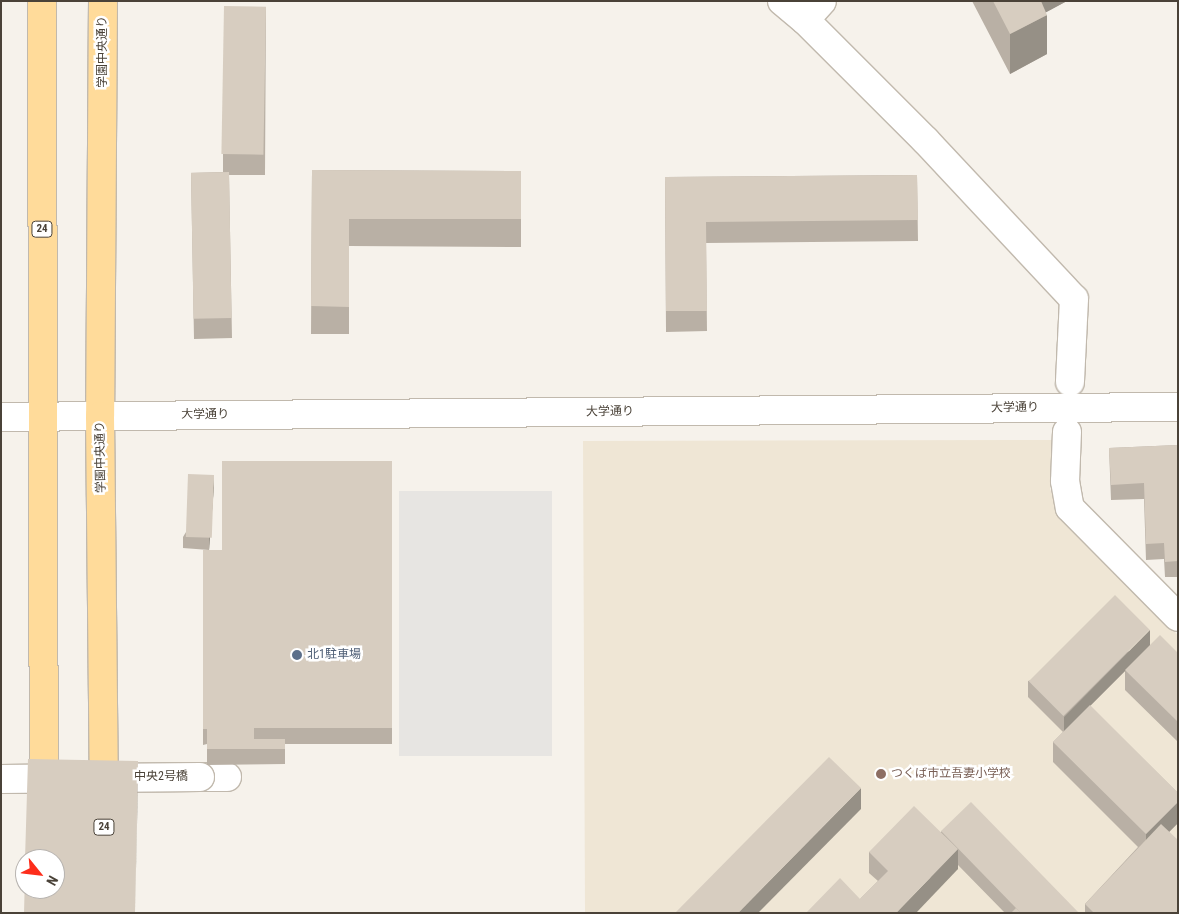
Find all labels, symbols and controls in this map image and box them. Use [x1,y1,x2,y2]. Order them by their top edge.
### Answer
street label: 学園中央通り [96,16,110,88]
road number: 24 [31,220,53,238]
street label: 大学通り [991,400,1039,416]
street label: 大学通り [586,404,634,420]
street label: 大学通り [181,408,229,422]
street label: 学園中央通り [93,421,109,493]
place label: 北1駐車場 [307,648,361,662]
marker: 北1駐車場 [291,649,303,661]
place label: つくば市立吾妻小学校 [891,767,1011,781]
marker: つくば市立吾妻小学校 [875,768,887,780]
street label: 中央2号橋 [134,770,188,784]
road number: 24 [93,819,115,836]
north arrow [15,849,65,899]
text: N [43,873,61,888]

